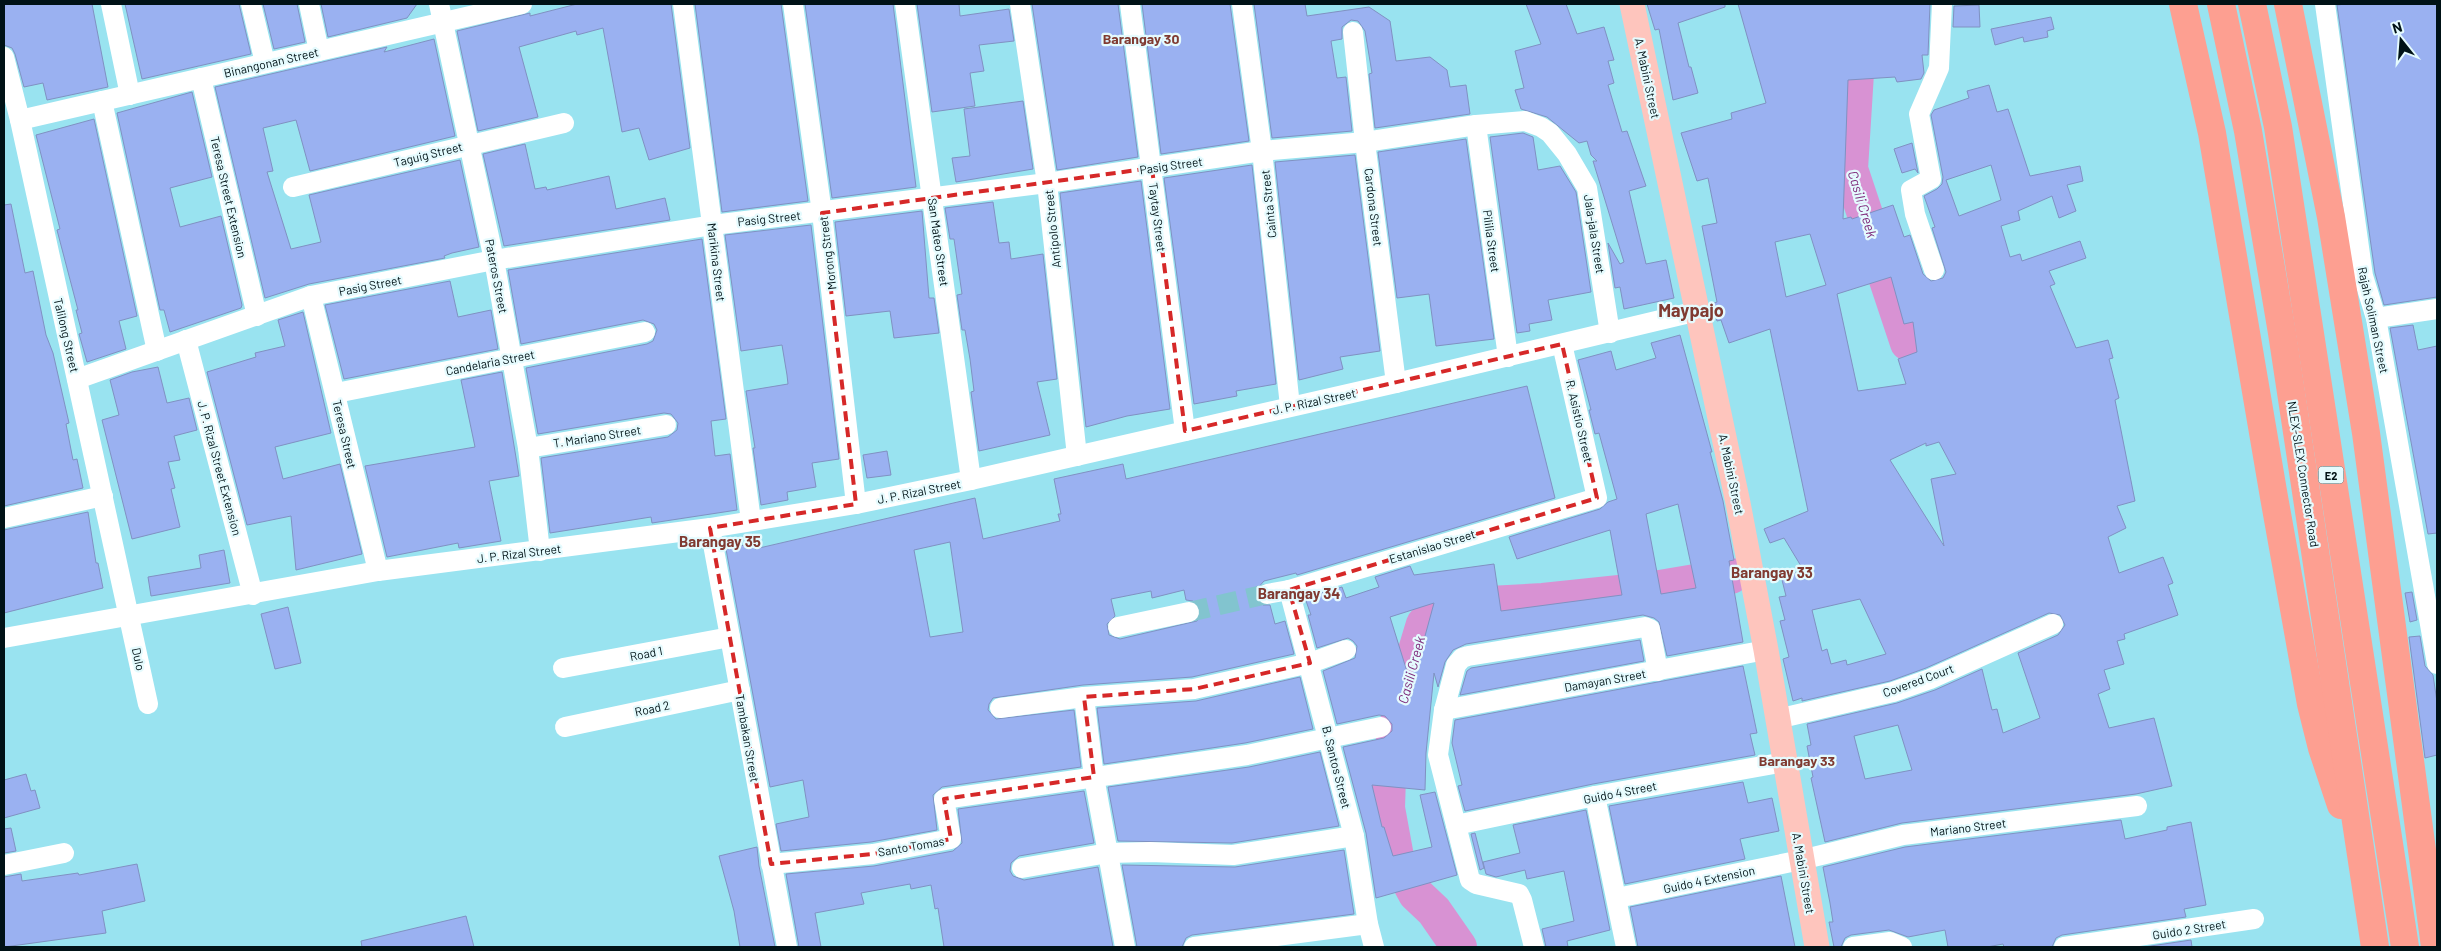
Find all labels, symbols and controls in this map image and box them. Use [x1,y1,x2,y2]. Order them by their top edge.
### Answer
north arrow [2376,15,2426,65]
text: N [2390,18,2404,37]
district label: Barangay 30 [1103,30,1179,47]
street label: A. Mabini Street [1633,36,1663,120]
street label: Binangonan Street [222,44,320,80]
street label: Teresa Street Extension [208,135,250,259]
street label: Taguig Street [392,139,464,169]
street label: Pasig Street [1139,154,1203,176]
street label: Cardona Street [1362,167,1386,247]
water label: Casili Creek [1845,168,1881,240]
street label: Cainta Street [1257,169,1279,239]
street label: Taytay Street [1147,182,1169,252]
street label: Antipolo Street [1041,189,1063,269]
street label: Jala-jala Street [1582,193,1608,275]
street label: San Mateo Street [926,197,952,287]
street label: Pasig Street [737,208,801,228]
street label: Pililia Street [1481,209,1503,273]
street label: Morong Street [816,215,838,291]
street label: Marikina Street [705,222,729,302]
street label: Pateros Street [483,238,511,314]
street label: Rajah Soliman Street [2356,265,2392,375]
street label: Pasig Street [337,272,403,298]
street label: Talilong Street [52,296,82,374]
district label: Maypajo [1658,299,1724,321]
street label: Candelaria Street [444,347,536,377]
street label: R. Asistio Street [1564,378,1596,464]
street label: J. P. Rizal Street [1271,385,1357,417]
street label: Teresa Street [330,398,360,470]
street label: J. P. Rizal Street Extension [195,399,245,537]
street label: NLEX-SLEX Connector Road [2286,400,2322,548]
street label: T. Mariano Street [552,422,642,450]
street label: A. Mabini Street [1717,432,1747,516]
road number: E2 [2318,466,2344,484]
street label: J. P. Rizal Street [876,476,962,506]
street label: Estanislao Street [1387,526,1477,566]
district label: Barangay 35 [679,532,761,550]
street label: J. P. Rizal Street [476,541,562,565]
district label: Barangay 33 [1731,563,1813,581]
district label: Barangay 34 [1258,584,1340,602]
water label: Casili Creek [1394,634,1428,706]
street label: Road 1 [628,643,664,663]
street label: Dulo [130,646,148,672]
street label: Covered Court [1881,661,1955,699]
street label: Damayan Street [1563,666,1647,694]
street label: Tambakan Street [733,693,763,783]
street label: Road 2 [633,697,671,719]
street label: B. Santos Street [1320,724,1354,810]
district label: Barangay 33 [1759,752,1835,769]
street label: Guido 4 Street [1582,778,1658,806]
street label: Mariano Street [1929,815,2007,839]
street label: A. Mabini Street [1790,831,1818,915]
street label: Santo Tomas [877,833,945,859]
street label: Guido 4 Extension [1662,862,1756,896]
street label: Guido 2 Street [2151,916,2227,942]

